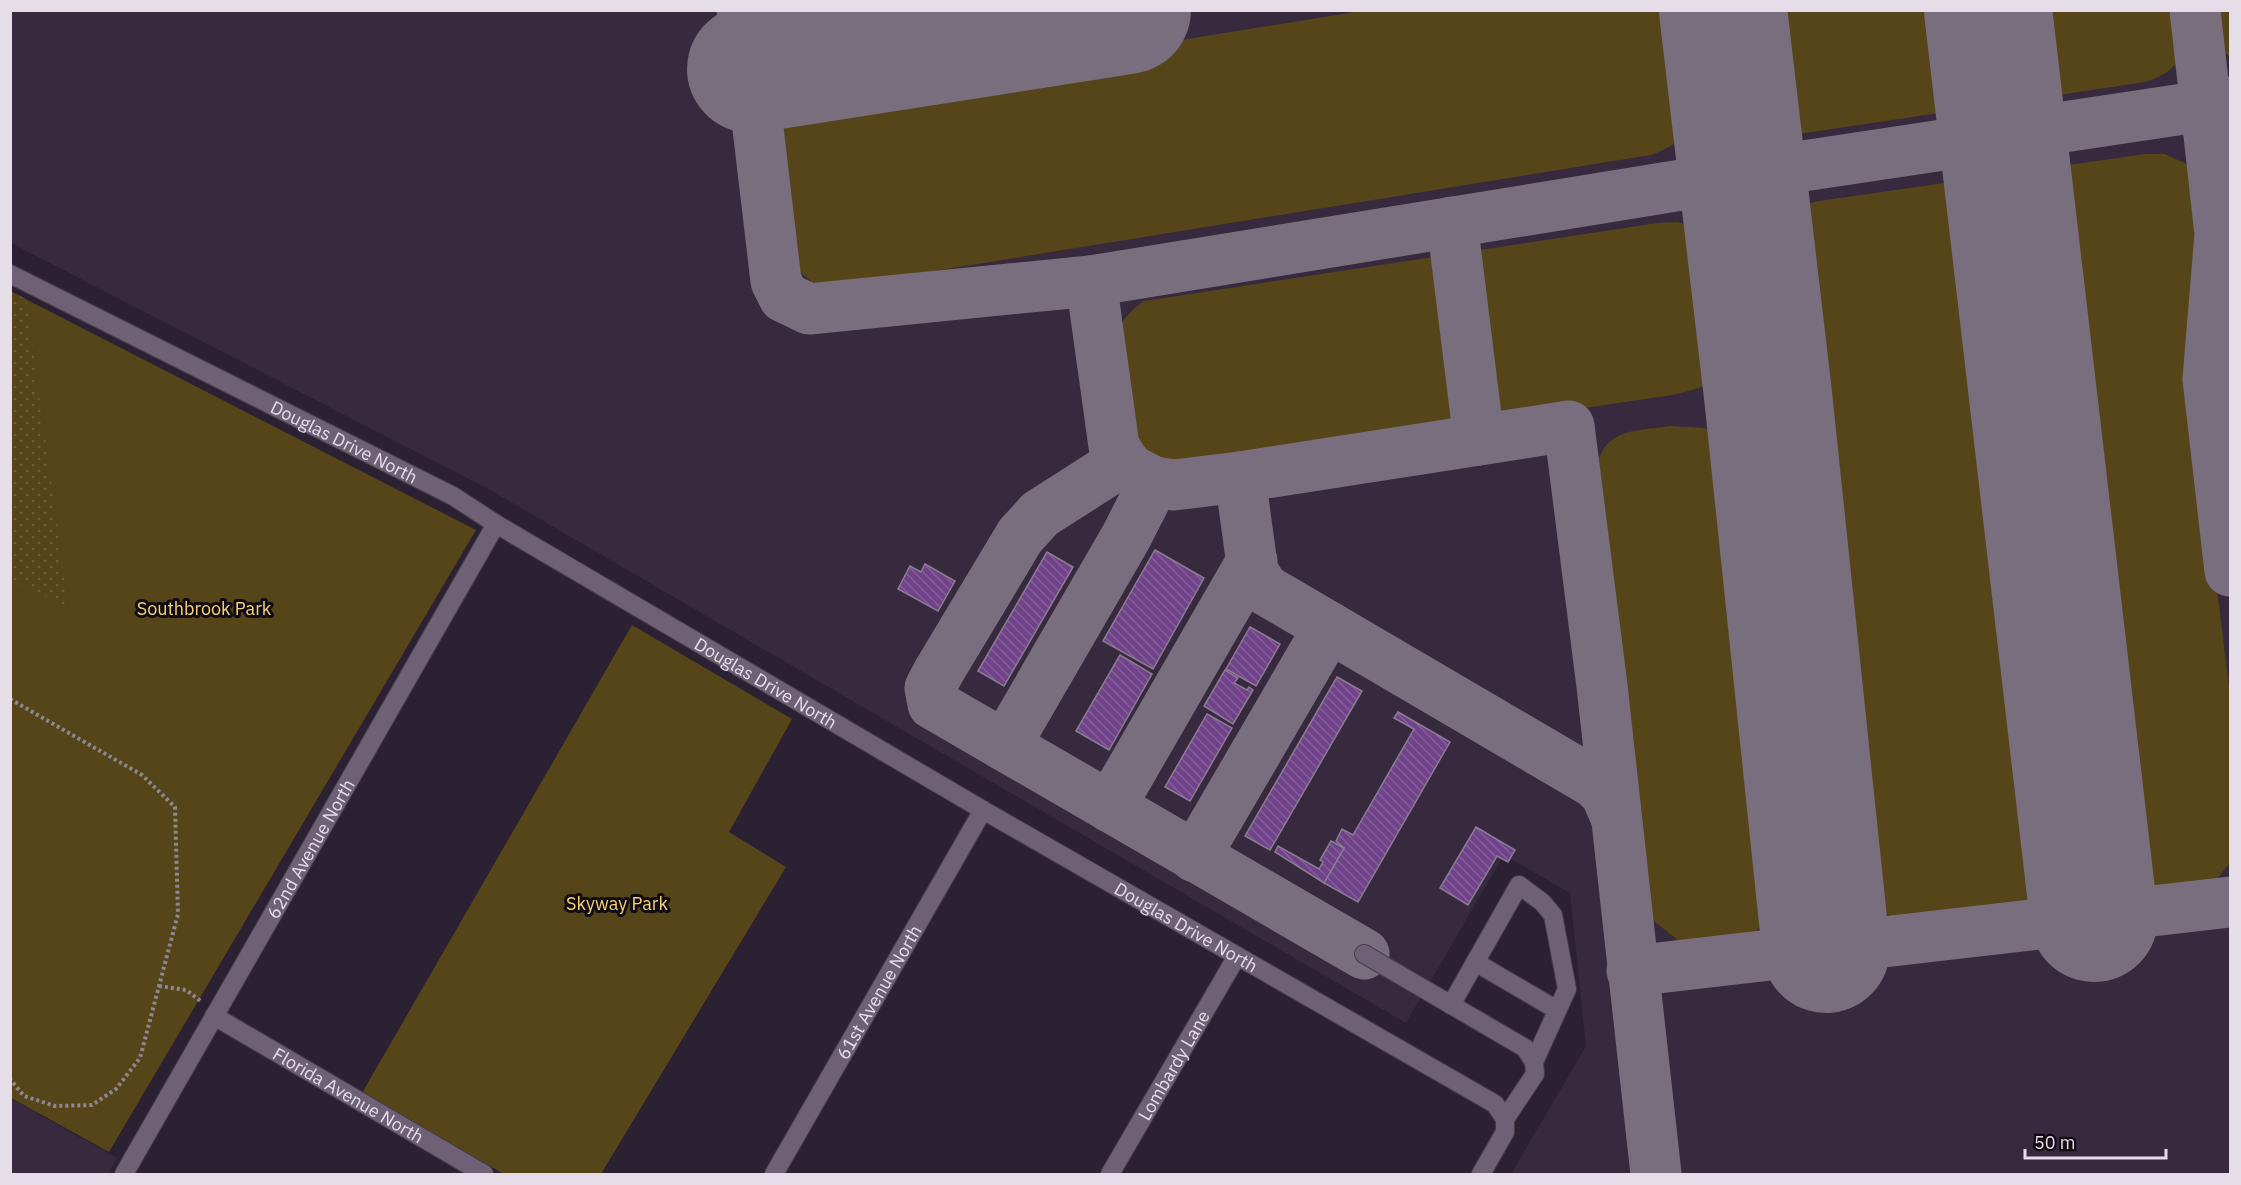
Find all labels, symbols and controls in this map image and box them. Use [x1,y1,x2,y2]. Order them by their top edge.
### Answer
street label: Douglas Drive North [267,395,422,488]
park label: Southbrook Park [137,597,272,620]
street label: Douglas Drive North [691,632,842,733]
street label: 62nd Avenue North [261,775,359,922]
street label: Douglas Drive North [1110,877,1262,977]
park label: Skyway Park [566,892,668,915]
street label: 61st Avenue North [831,921,926,1063]
street label: Lombardy Lane [1132,1006,1215,1124]
street label: Florida Avenue North [269,1042,428,1148]
scale bar [2025,1122,2166,1160]
text: 50 m [2034,1131,2076,1154]

